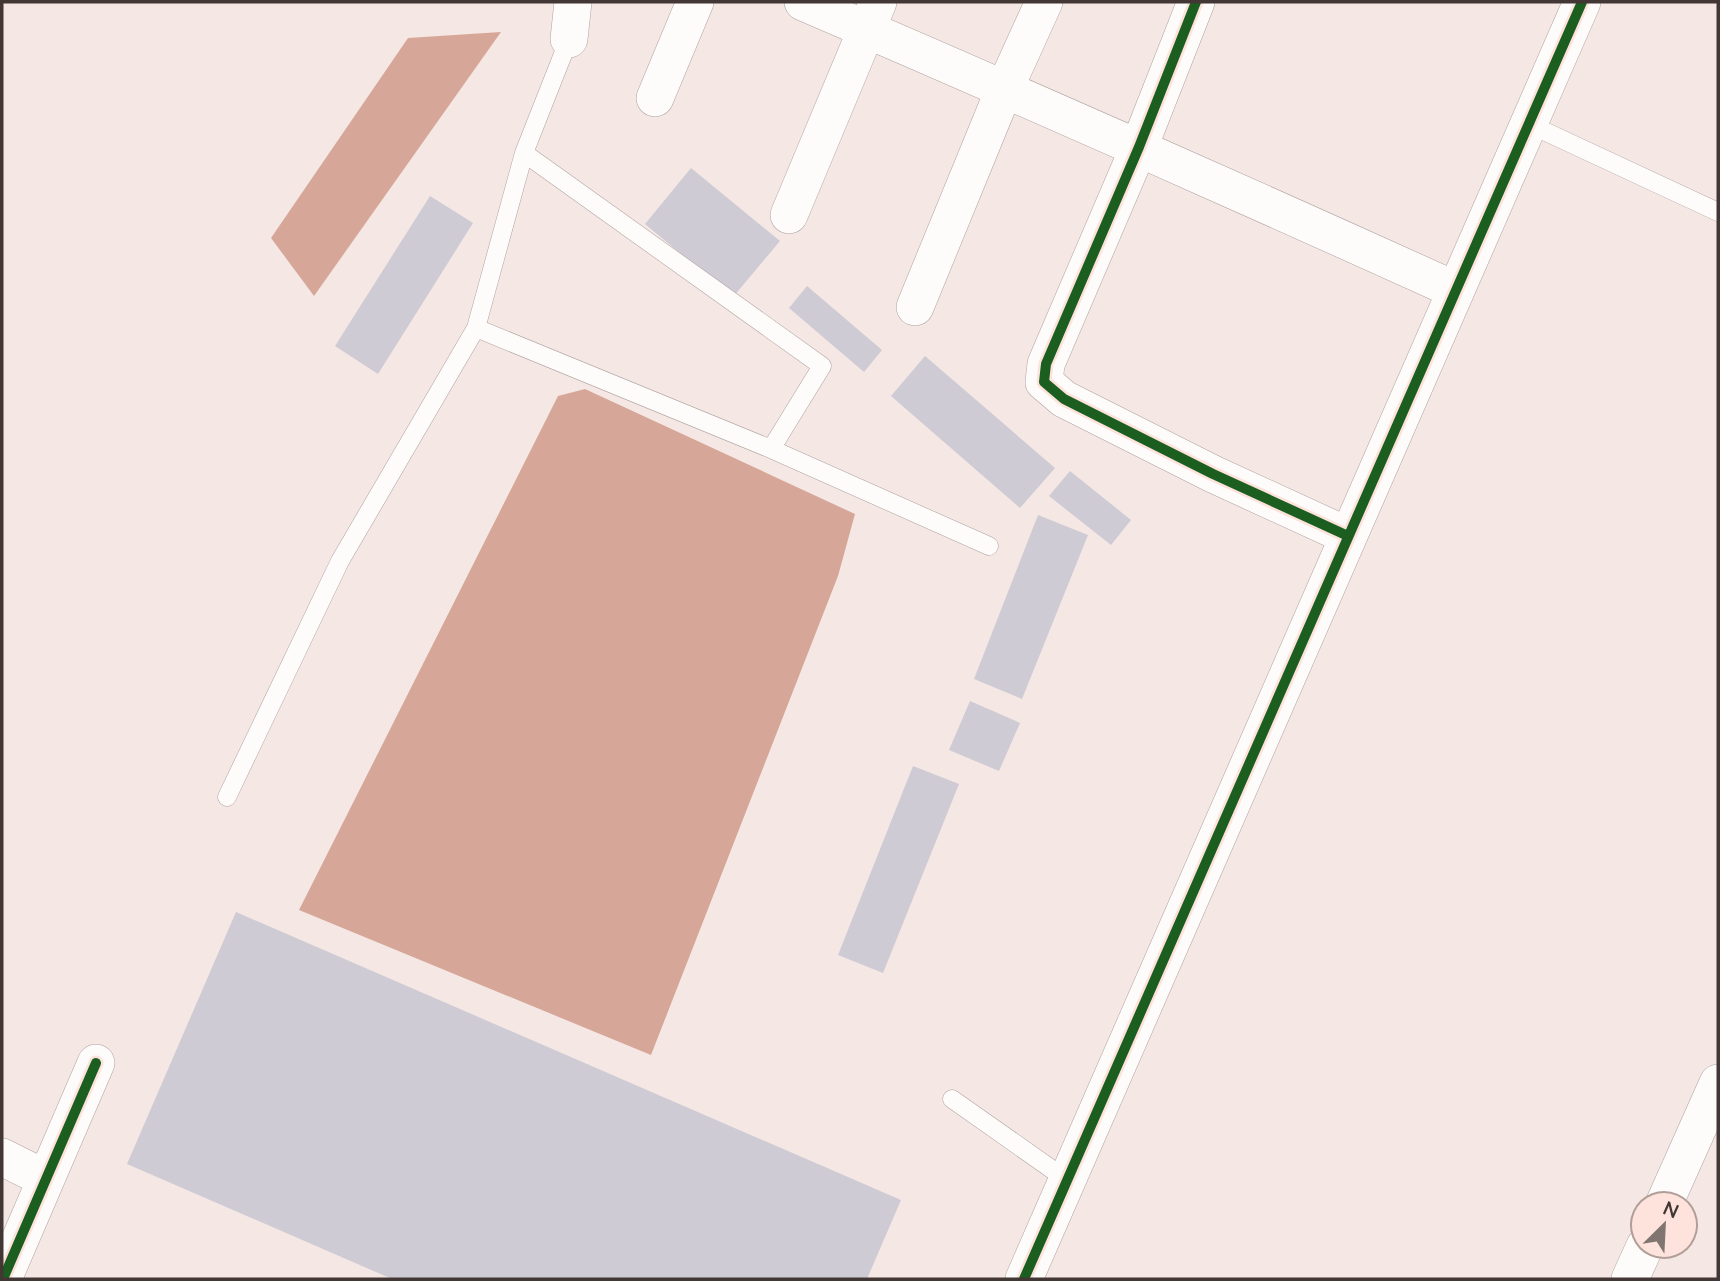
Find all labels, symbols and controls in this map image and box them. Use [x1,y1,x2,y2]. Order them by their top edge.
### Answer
north arrow [1629,1190,1699,1260]
text: N [1660,1196,1682,1222]

